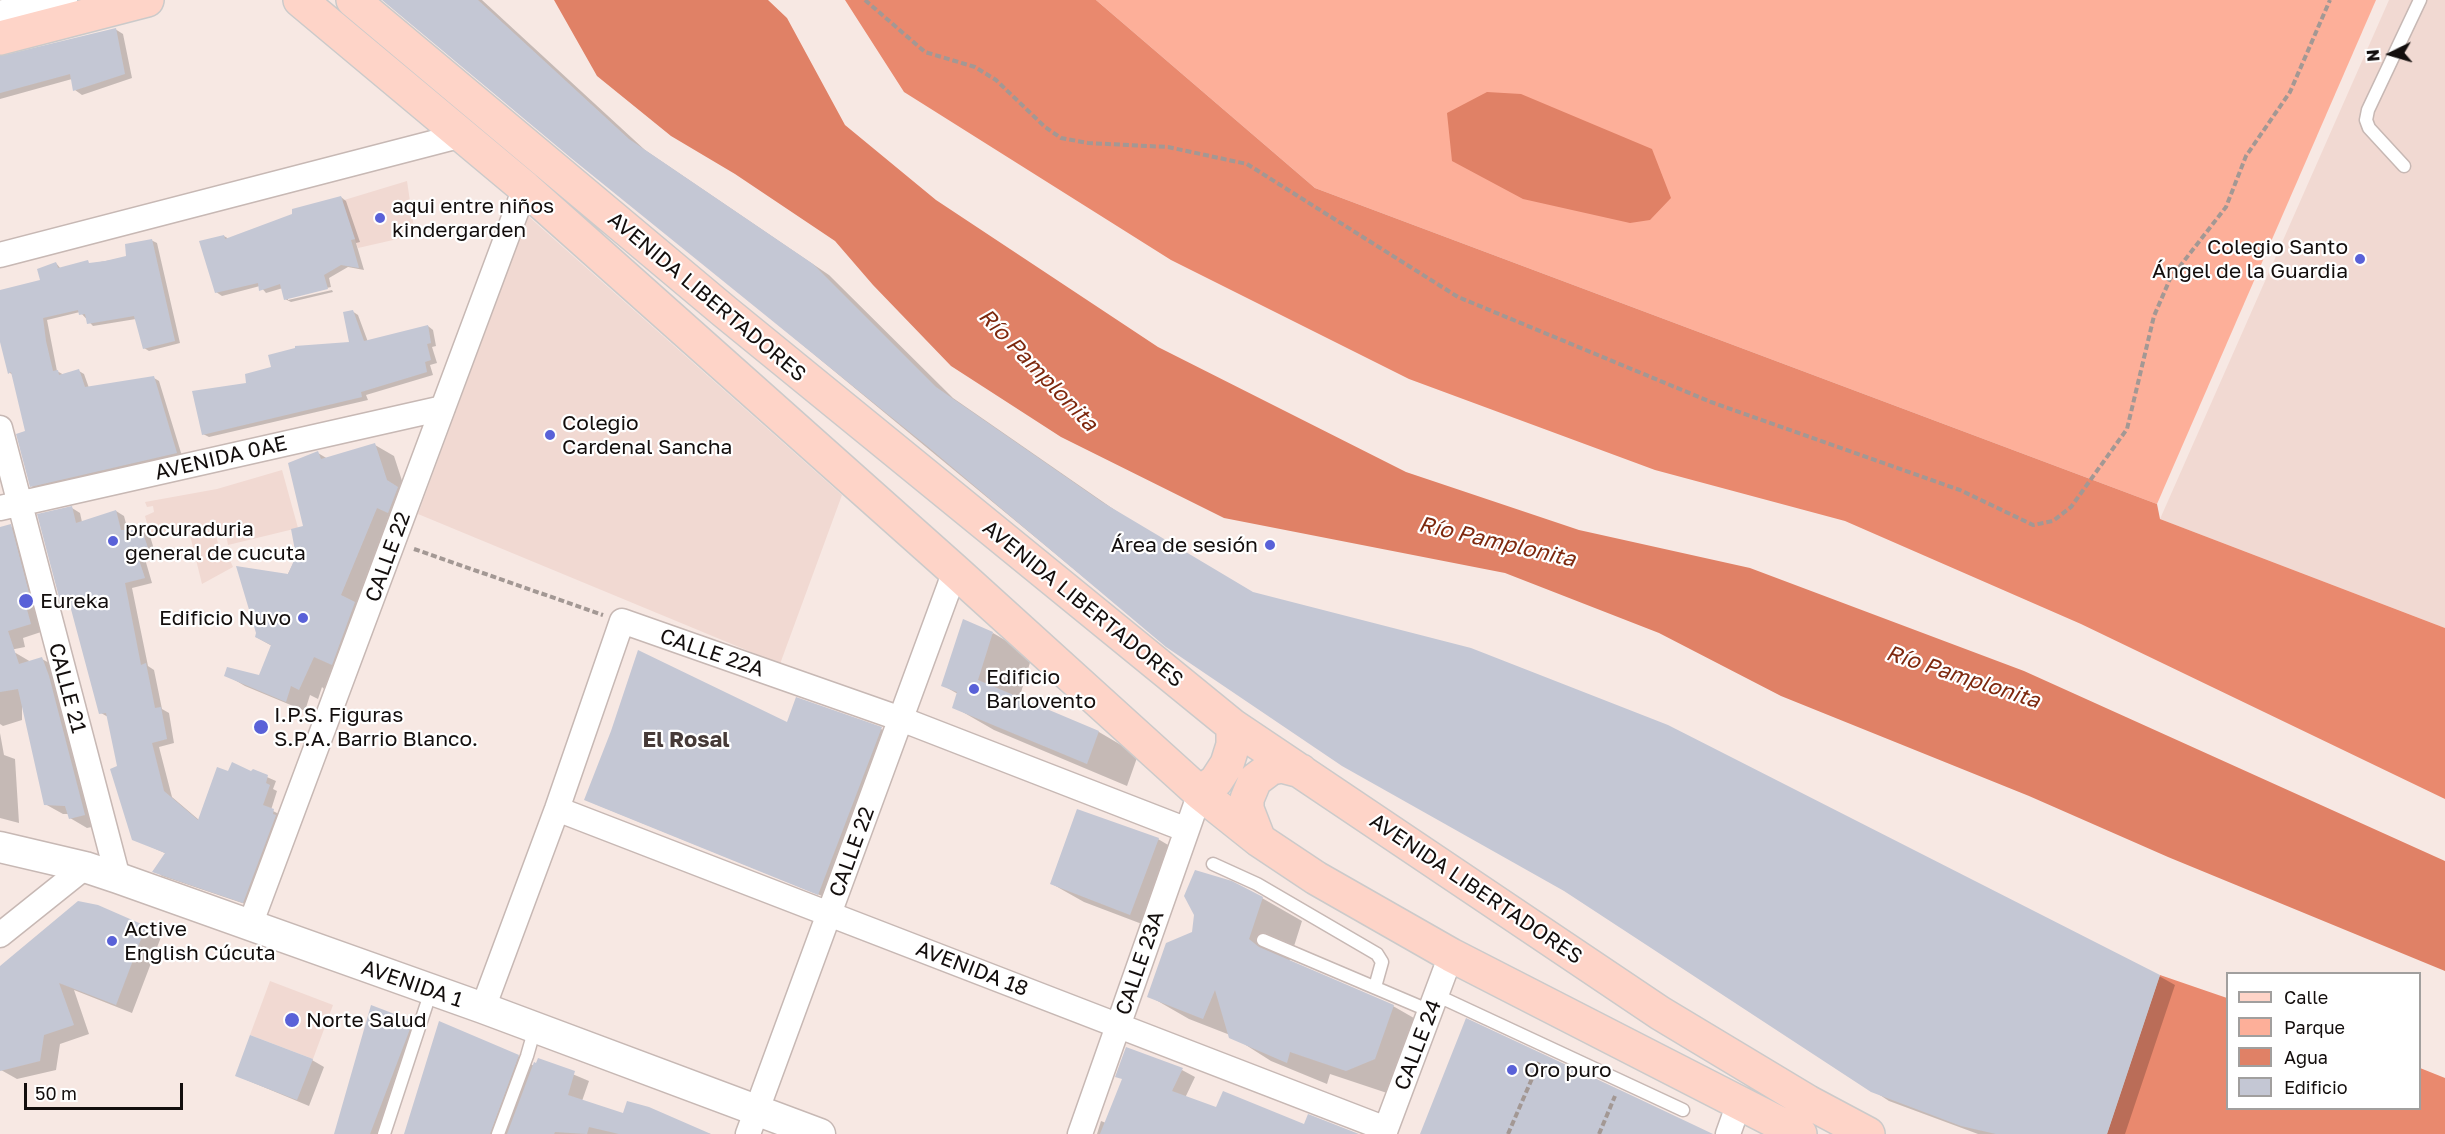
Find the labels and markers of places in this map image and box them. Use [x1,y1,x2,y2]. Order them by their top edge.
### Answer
place label: aqui entre niños kindergarden [392,193,554,243]
marker: aqui entre niños kindergarden [373,211,387,225]
place label: Colegio Santo Ángel de la Guardia [2152,234,2348,284]
marker: Colegio Santo Ángel de la Guardia [2353,252,2367,266]
place label: Colegio Cardenal Sancha [562,410,732,460]
marker: Colegio Cardenal Sancha [543,428,557,442]
place label: procuraduria general de cucuta [125,516,306,566]
place label: Área de sesión [1111,532,1258,558]
marker: procuraduria general de cucuta [106,534,120,548]
marker: Área de sesión [1263,538,1277,552]
place label: Eureka [40,588,109,614]
marker: Eureka [17,592,35,610]
place label: Edificio Nuvo [159,605,291,631]
marker: Edificio Nuvo [296,611,310,625]
place label: Edificio Barlovento [986,664,1096,714]
marker: Edificio Barlovento [967,682,981,696]
place label: I.P.S. Figuras S.P.A. Barrio Blanco. [274,702,478,752]
marker: I.P.S. Figuras S.P.A. Barrio Blanco. [252,718,270,736]
place label: Active English Cúcuta [124,916,276,966]
marker: Active English Cúcuta [105,934,119,948]
place label: Norte Salud [306,1007,427,1033]
marker: Norte Salud [283,1011,301,1029]
place label: Oro puro [1524,1057,1612,1083]
marker: Oro puro [1505,1063,1519,1077]

